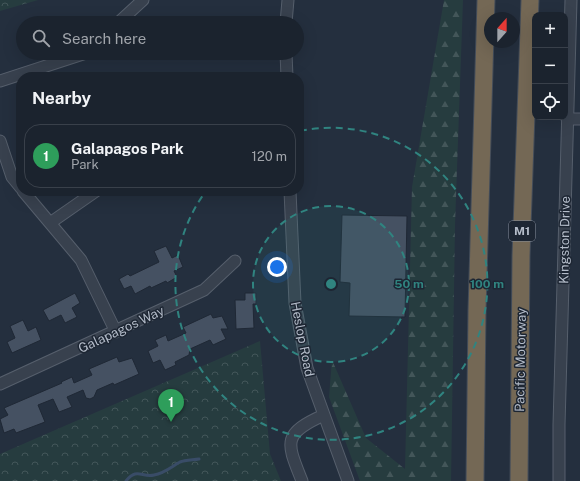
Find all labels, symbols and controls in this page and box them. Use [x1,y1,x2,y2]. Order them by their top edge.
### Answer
north arrow [484,12,520,48]
map controls [532,12,568,120]
button: + [532,12,568,48]
search box [16,16,304,60]
icon: search [30,27,52,49]
text: Search here [62,30,146,47]
button: − [532,48,568,84]
button: locate [532,84,568,120]
text: Nearby [32,88,91,108]
text: Galapagos Park [71,140,184,157]
text: 1 [43,149,49,164]
text: 120 m [252,149,287,164]
text: Park [71,157,99,172]
street label: Kingston Drive [556,196,573,284]
road number: M1 [509,221,535,241]
your location [267,257,287,277]
centre of rings [324,277,338,291]
text: 50 m [394,277,424,291]
text: 100 m [470,277,504,291]
street label: Heslop Road [288,300,317,378]
street label: Galapagos Way [76,303,167,356]
street label: Pacific Motorway [512,308,529,412]
pin: 1 [158,389,184,422]

